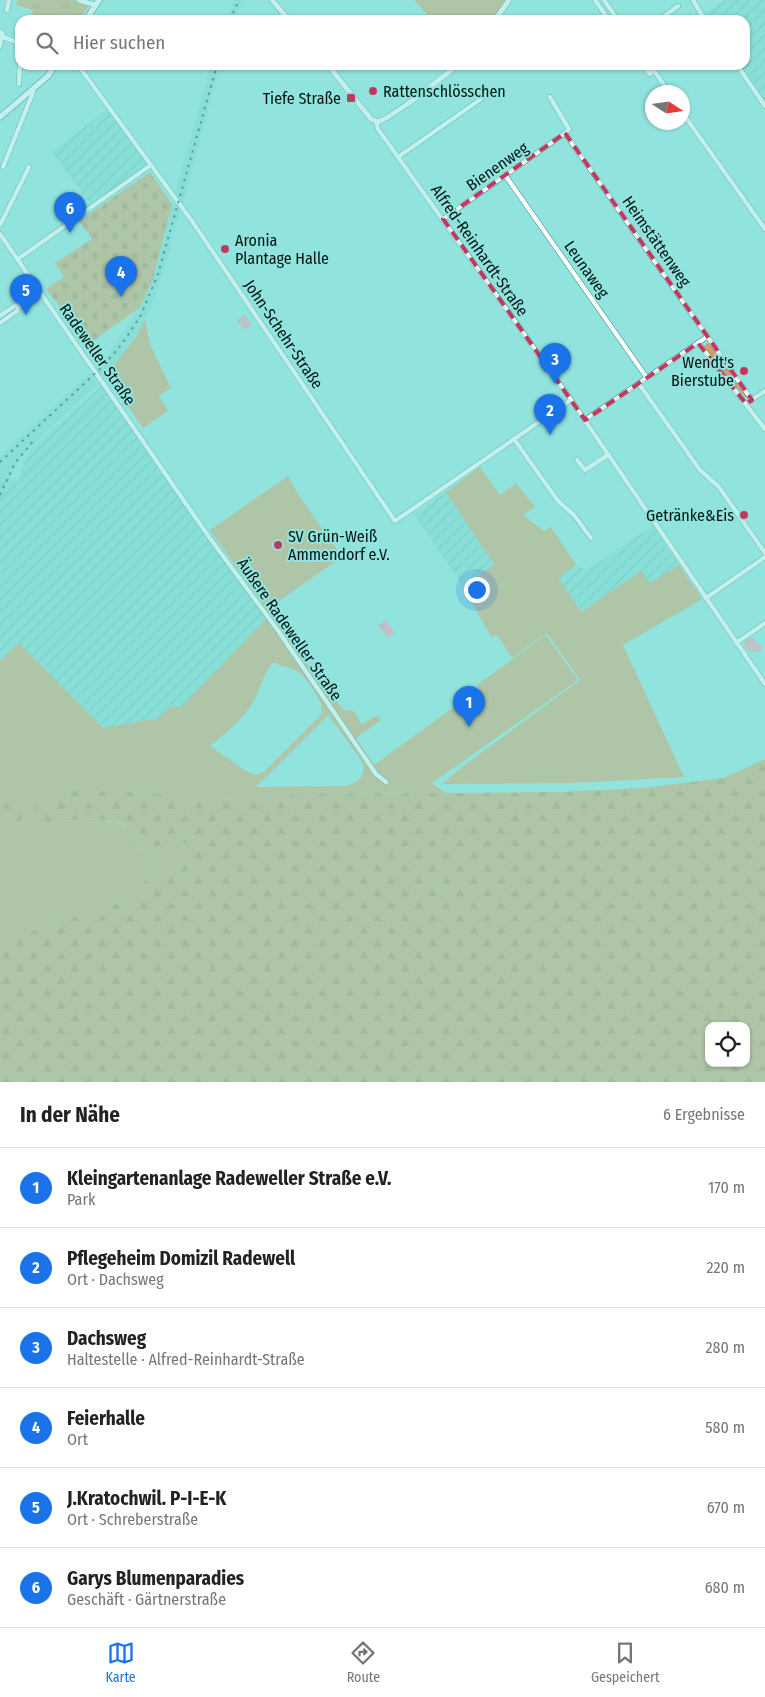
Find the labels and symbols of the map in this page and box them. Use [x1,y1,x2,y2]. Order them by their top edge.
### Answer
place label: Rattenschlösschen [383,82,506,101]
marker: Rattenschlösschen [367,85,379,97]
north arrow [645,85,690,130]
place label: Tiefe Straße [263,89,341,108]
marker: Tiefe Straße [345,92,357,104]
street label: Bienenweg [463,138,532,195]
street label: Alfred-Reinhardt-Straße [427,181,532,320]
pin: 6 [54,192,86,233]
street label: Heimstättenweg [618,192,695,291]
place label: Aronia Plantage Halle [235,231,329,268]
street label: Leunaweg [560,237,613,302]
marker: Aronia Plantage Halle [219,243,231,255]
pin: 4 [105,256,137,297]
pin: 5 [10,274,42,315]
street label: John-Schehr-Straße [240,276,327,392]
street label: Radeweller Straße [56,300,140,409]
pin: 3 [539,343,571,384]
place label: Wendt's Bierstube [671,353,734,390]
marker: Wendt's Bierstube [738,365,750,377]
pin: 2 [534,394,566,435]
place label: Getränke&Eis [646,506,734,525]
marker: Getränke&Eis [738,509,750,521]
place label: SV Grün-Weiß Ammendorf e.V. [288,527,390,564]
marker: SV Grün-Weiß Ammendorf e.V. [272,539,284,551]
street label: Äußere Radeweller Straße [233,554,346,704]
your location [464,577,490,603]
pin: 1 [453,686,485,727]

